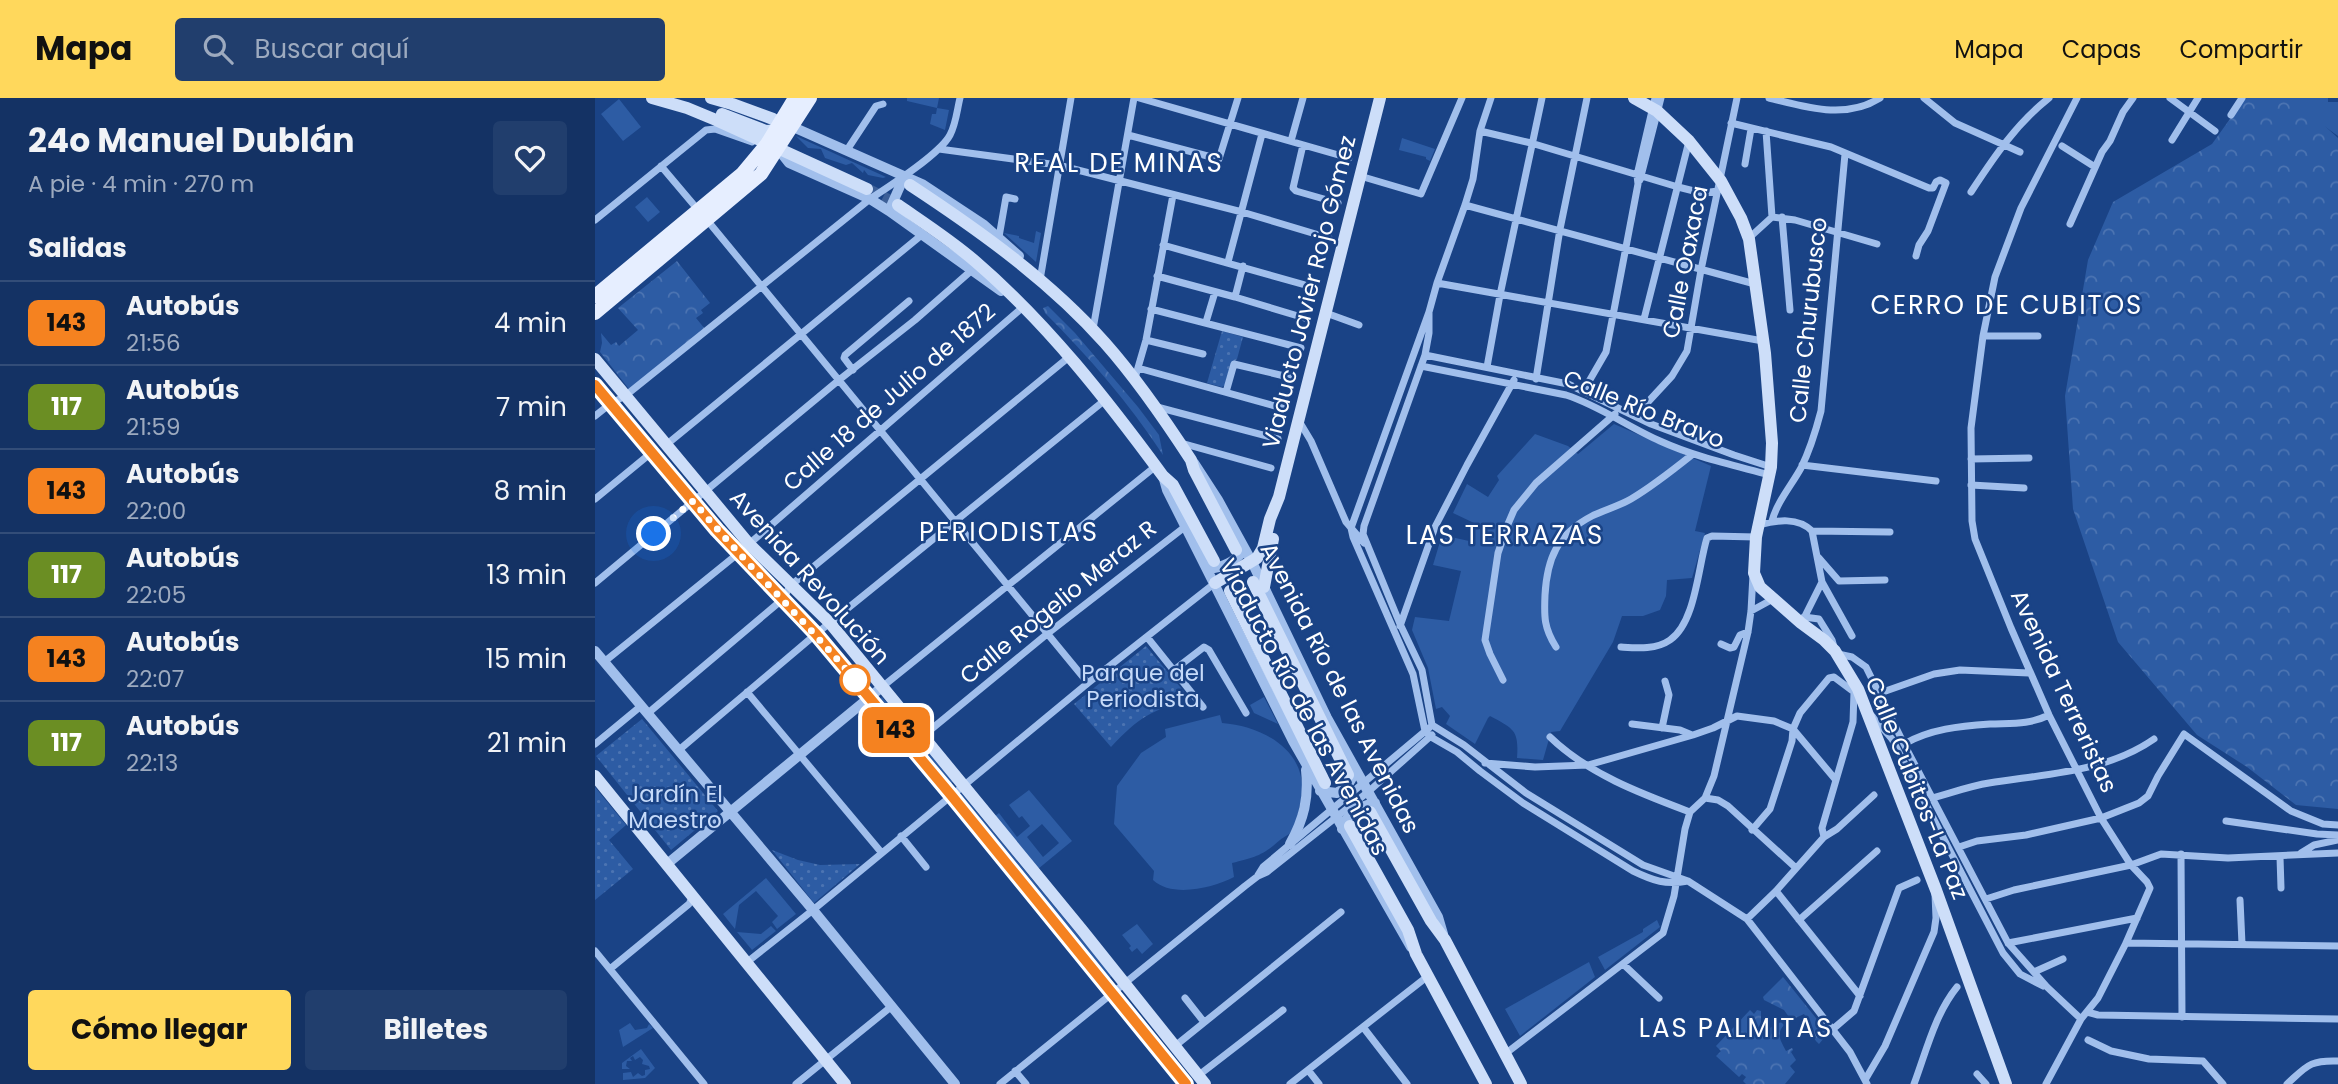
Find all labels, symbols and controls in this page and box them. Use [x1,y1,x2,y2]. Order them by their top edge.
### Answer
search box [175,18,665,81]
text: Mapa [35,25,133,72]
icon: search [199,30,237,68]
text: Buscar aquí [255,31,409,67]
text: Mapa [1954,33,2024,66]
text: Capas [2062,33,2141,66]
text: Compartir [2179,33,2303,66]
text: 24o Manuel Dublán [28,117,354,164]
button: heart [493,121,567,195]
street label: Viaducto Javier Rojo Gómez [1255,132,1363,452]
district label: REAL DE MINAS [1014,145,1224,181]
text: A pie · 4 min · 270 m [28,168,254,200]
street label: Calle Oaxaca [1655,183,1715,341]
street label: Calle Churubusco [1781,216,1835,424]
text: Salidas [28,230,127,266]
district label: CERRO DE CUBITOS [1871,287,2143,323]
text: Autobús [126,288,240,324]
street label: Calle 18 de Julio de 1872 [776,296,1002,498]
text: 4 min [494,305,567,341]
text: 143 [47,306,86,339]
text: 21:56 [126,327,181,359]
street label: Calle Río Bravo [1559,362,1729,456]
text: Autobús [126,372,240,408]
text: 7 min [496,389,567,425]
text: 117 [51,390,82,423]
text: 21:59 [126,411,180,443]
text: Autobús [126,456,240,492]
text: 8 min [494,473,567,509]
text: 143 [47,474,86,507]
street label: Avenida Revolución [723,482,897,672]
text: 22:00 [126,495,186,527]
street label: Calle Rogelio Meraz R [953,513,1163,691]
district label: PERIODISTAS [919,514,1099,550]
your location [636,516,671,551]
district label: LAS TERRAZAS [1406,517,1604,553]
street label: Avenida Río de las Avenidas [1253,537,1427,839]
text: Autobús [126,540,240,576]
street label: Viaducto Río de las Avenidas [1212,553,1396,861]
text: 13 min [487,557,567,593]
text: 117 [51,558,82,591]
text: 22:05 [126,579,186,611]
street label: Avenida Terreristas [2003,584,2125,798]
text: Autobús [126,624,240,660]
text: 15 min [486,641,567,677]
text: 143 [47,642,86,675]
park label: Parque del Periodista [1081,657,1205,715]
text: 22:07 [126,663,184,695]
unlabelled marker [840,665,870,695]
street label: Calle Cubitos-La Paz [1858,672,1976,904]
line badge: 143 [856,707,936,753]
text: Autobús [126,708,240,744]
text: 143 [876,713,916,746]
text: 21 min [487,725,567,761]
text: 117 [51,726,82,759]
text: 22:13 [126,747,178,779]
park label: Jardín El Maestro [627,778,723,836]
button: Cómo llegar [28,990,291,1070]
button: Billetes [305,990,567,1070]
district label: LAS PALMITAS [1639,1010,1833,1046]

